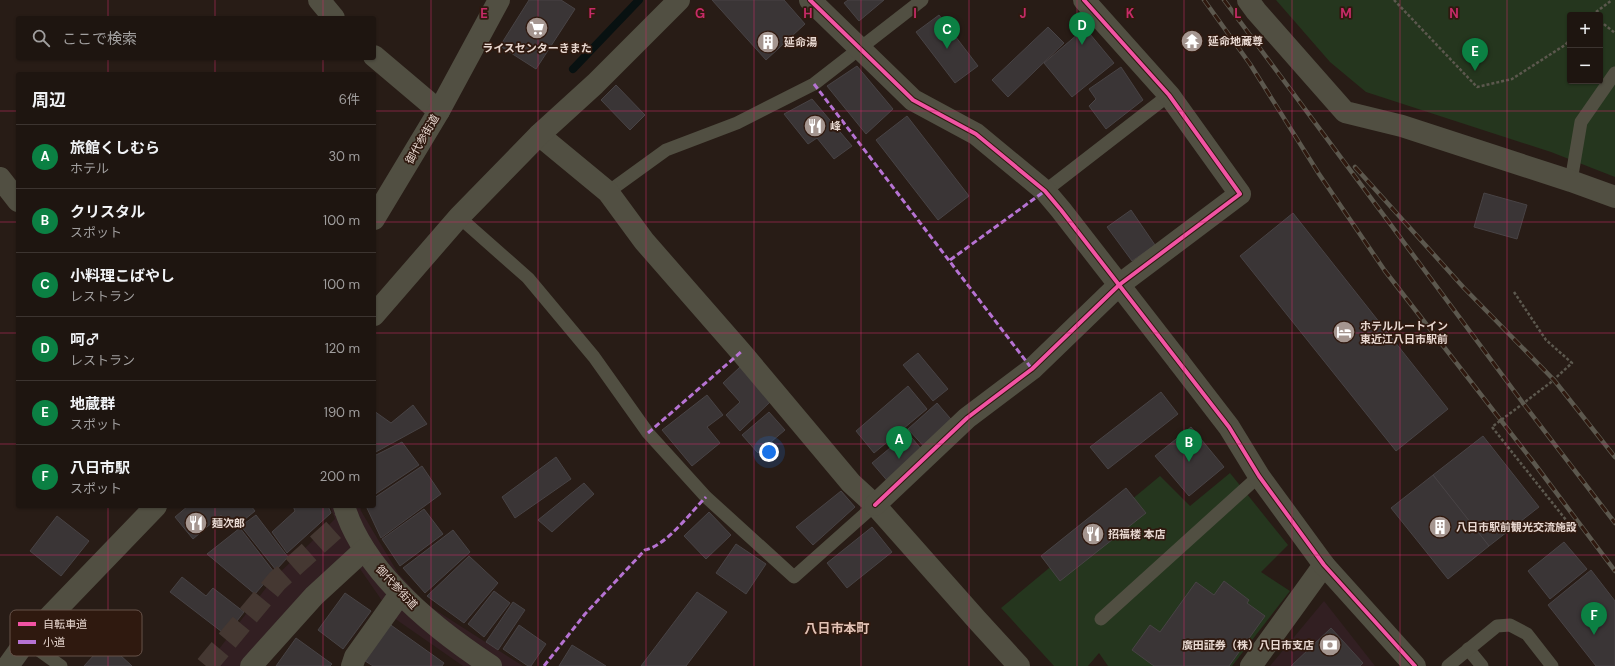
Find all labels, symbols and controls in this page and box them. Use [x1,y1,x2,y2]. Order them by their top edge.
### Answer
text: E [480,5,488,22]
text: F [588,5,596,22]
text: G [695,5,705,22]
text: H [803,5,813,22]
text: I [913,5,917,22]
text: J [1019,5,1027,22]
text: K [1126,5,1135,22]
text: L [1234,5,1242,22]
text: M [1340,5,1352,22]
text: N [1449,5,1459,22]
pin: D [1069,12,1095,45]
map controls [1567,12,1603,84]
button: + [1567,12,1603,48]
supermarket icon: ライスセンターきまた [524,15,550,41]
search box [16,16,376,60]
pin: C [934,16,960,49]
icon: search [30,27,52,49]
temple icon: 延命地蔵尊 [1179,28,1205,54]
text: ここで検索 [62,29,137,49]
building icon: 延命湯 [755,29,781,55]
place label: 延命地蔵尊 [1208,34,1263,48]
place label: 延命湯 [784,35,817,49]
pin: E [1462,38,1488,71]
place label: ライスセンターきまた [482,41,592,55]
button: − [1567,48,1603,84]
text: 周辺 [32,89,66,111]
text: 6件 [339,91,360,108]
street label: 御代参街道 [402,112,442,167]
restaurant icon: 峰 [802,113,828,139]
place label: 峰 [830,119,841,133]
text: 旅館くしむら [70,138,160,158]
text: A [40,148,50,165]
text: 30 m [328,148,360,165]
text: ホテル [70,160,109,177]
text: クリスタル [70,202,145,222]
text: B [41,212,49,229]
text: 100 m [323,212,360,229]
text: スポット [70,224,122,241]
text: 小料理こばやし [70,266,175,286]
text: C [40,276,50,293]
text: 100 m [323,276,360,293]
text: レストラン [70,288,135,305]
hotel icon: ホテルルートイン 東近江八日市駅前 [1331,319,1357,345]
place label: ホテルルートイン 東近江八日市駅前 [1360,319,1448,346]
text: 呵♂ [70,330,100,350]
text: D [40,340,50,357]
text: 120 m [325,340,360,357]
text: レストラン [70,352,135,369]
text: 地蔵群 [70,394,115,414]
text: E [41,404,49,421]
text: 190 m [324,404,360,421]
text: スポット [70,416,122,433]
pin: A [886,426,912,459]
pin: B [1176,429,1202,462]
your location [759,442,779,462]
text: 八日市駅 [70,458,130,478]
text: F [41,468,49,485]
text: 200 m [320,468,360,485]
text: スポット [70,480,122,497]
restaurant icon: 麺次郎 [183,510,209,536]
building icon: 八日市駅前観光交流施設 [1427,514,1453,540]
place label: 麺次郎 [211,516,245,530]
place label: 八日市駅前観光交流施設 [1456,520,1577,534]
restaurant icon: 招福楼 本店 [1080,521,1106,547]
place label: 招福楼 本店 [1108,527,1166,541]
street label: 御代参街道 [372,561,421,612]
pin: F [1581,602,1607,635]
legend [10,610,142,656]
text: 自転車道 [43,617,87,631]
district label: 八日市本町 [804,620,870,637]
bank icon: 廣田証券（株）八日市支店 [1317,632,1343,658]
text: 小道 [43,635,65,649]
place label: 廣田証券（株）八日市支店 [1182,638,1314,652]

